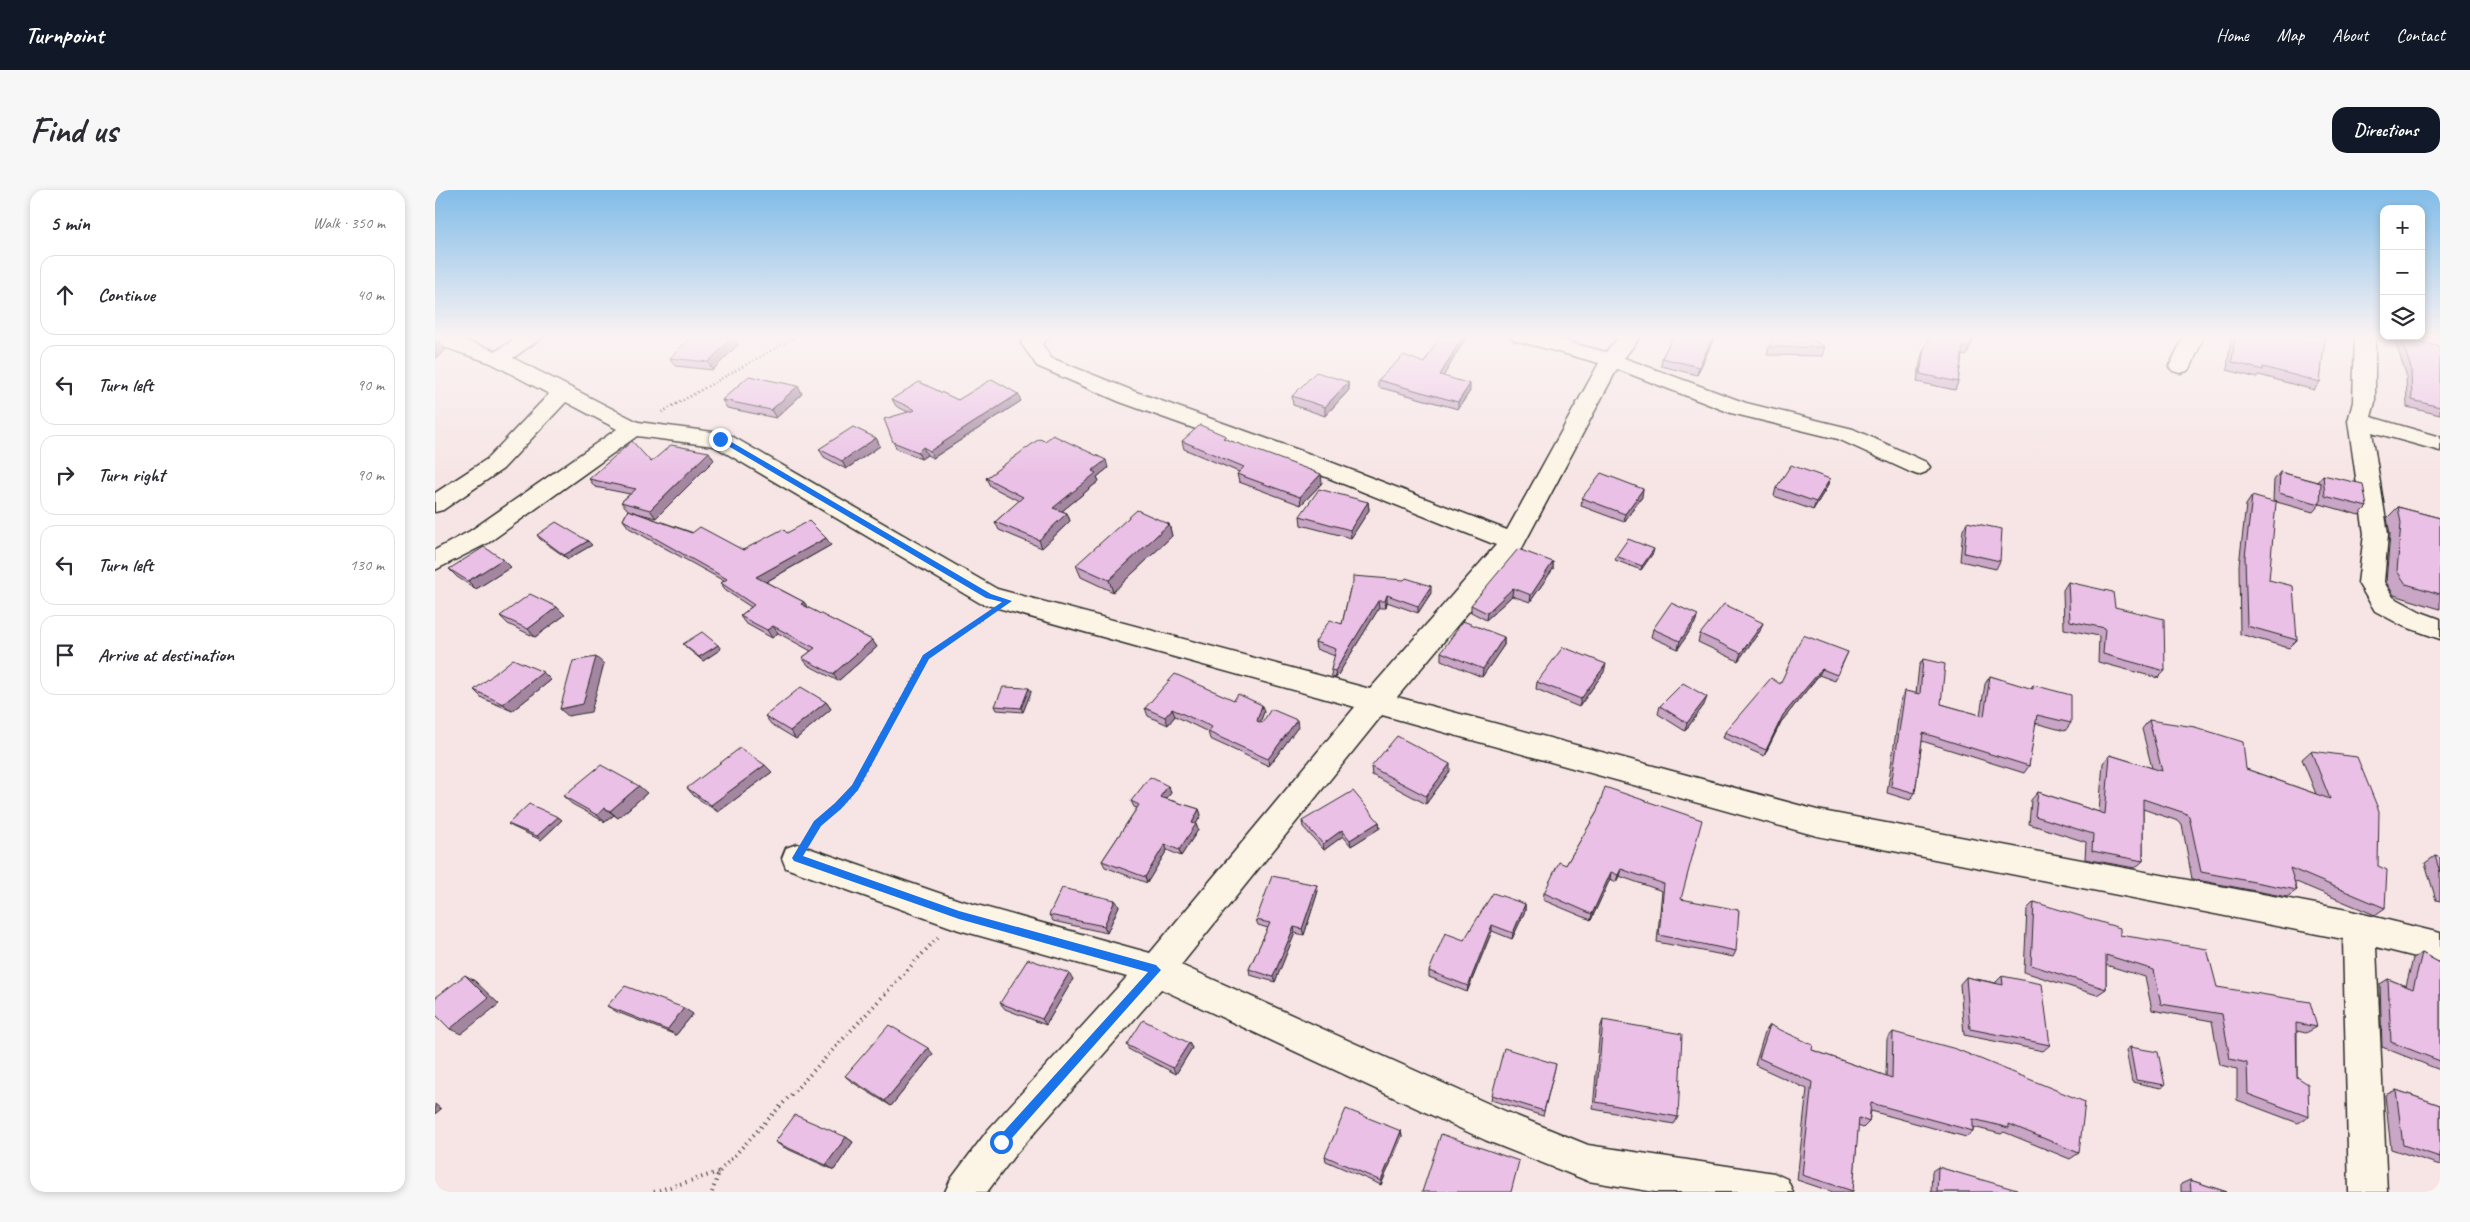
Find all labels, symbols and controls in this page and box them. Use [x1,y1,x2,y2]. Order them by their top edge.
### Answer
text: Turnpoint [25,20,104,50]
text: Home [2216,24,2249,46]
text: Map [2277,24,2304,46]
text: About [2332,24,2368,46]
text: Contact [2396,24,2445,46]
button: Directions [2332,107,2440,153]
text: Find us [30,108,117,153]
map controls [2380,205,2425,340]
button: + [2380,205,2425,250]
text: 5 min [50,210,90,236]
text: Walk · 350 m [313,213,385,233]
button: − [2380,250,2425,295]
icon: ahead [51,281,79,309]
text: Continue [98,283,155,307]
text: 40 m [357,285,384,305]
button: layers [2380,295,2425,340]
icon: left [51,371,79,399]
text: Turn left [98,373,153,397]
text: 90 m [357,375,384,395]
route end [709,428,732,451]
icon: right [51,461,79,489]
text: Turn right [98,463,165,487]
text: 90 m [357,465,384,485]
icon: left [51,551,79,579]
text: Turn left [98,553,153,577]
text: 130 m [350,555,384,575]
icon: arrive [51,641,79,669]
text: Arrive at destination [98,643,234,667]
route start [990,1131,1013,1154]

